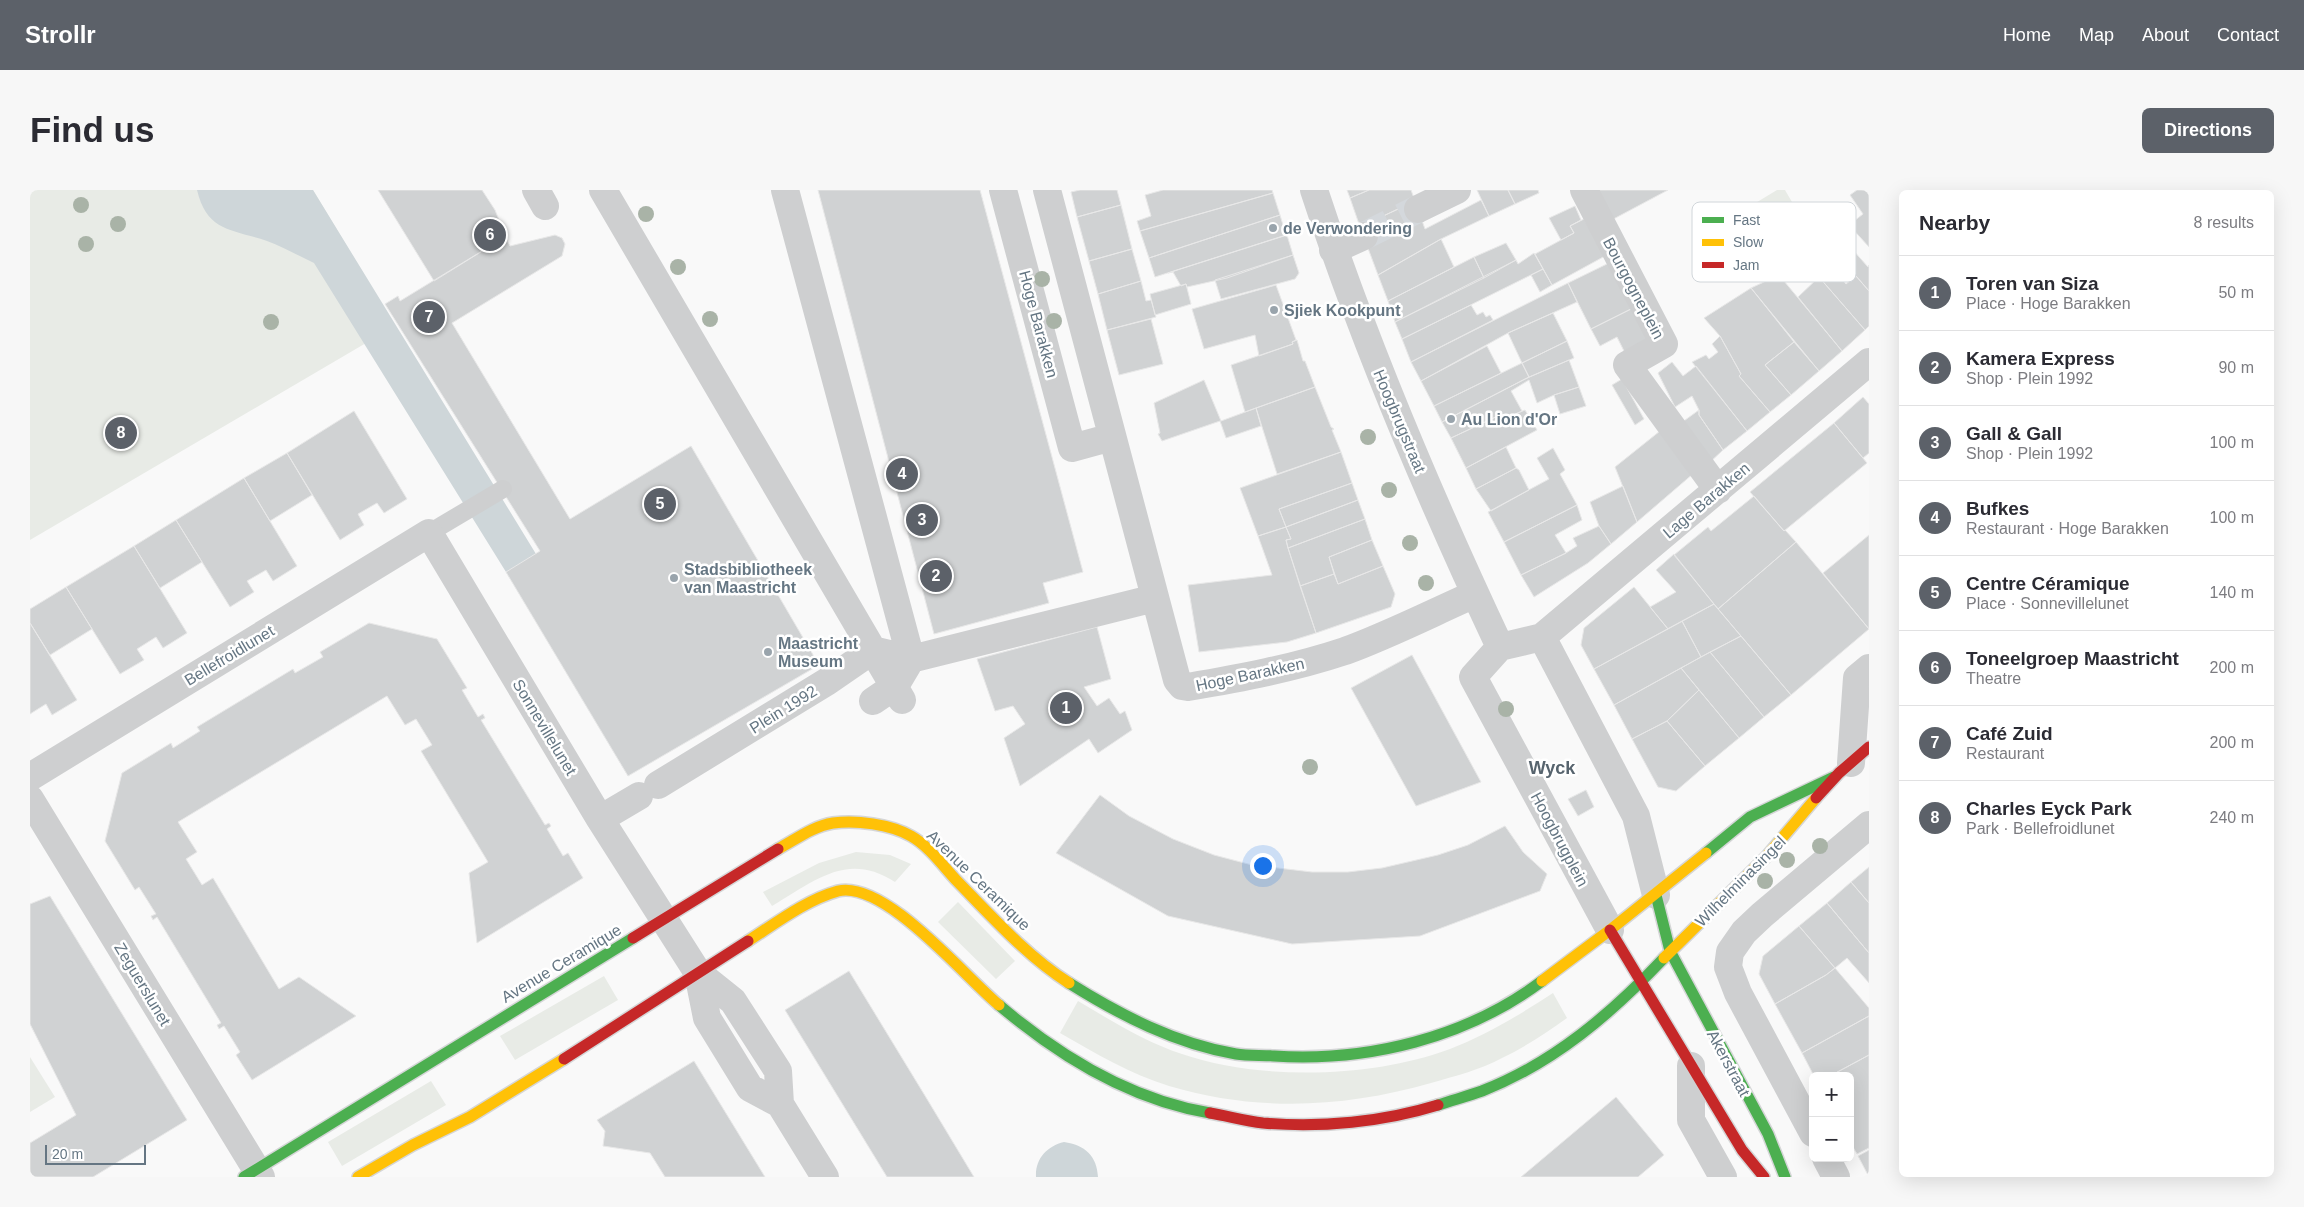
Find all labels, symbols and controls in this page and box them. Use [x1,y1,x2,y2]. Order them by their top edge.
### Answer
text: Strollr [25,21,96,48]
text: Home [2003,25,2051,45]
text: Map [2079,25,2114,45]
text: About [2142,25,2189,45]
text: Contact [2217,25,2279,45]
button: Directions [2142,108,2274,153]
text: Find us [30,110,154,149]
legend [1692,202,1856,282]
text: Nearby [1919,211,1990,234]
text: Fast [1733,212,1760,228]
text: 8 results [2194,214,2254,231]
pin: 6 [474,216,506,254]
place label: de Verwondering [1283,220,1412,237]
marker: de Verwondering [1267,222,1279,234]
text: Slow [1733,234,1764,250]
street label: Bourgogneplein [1600,235,1667,342]
text: Jam [1733,257,1759,273]
street label: Hoge Barakken [1016,269,1061,380]
text: Toren van Siza [1966,273,2099,294]
text: 1 [1931,284,1939,301]
text: 50 m [2218,284,2254,301]
text: Place · Hoge Barakken [1966,295,2131,312]
pin: 7 [413,298,445,336]
place label: Sjiek Kookpunt [1284,302,1401,319]
marker: Sjiek Kookpunt [1268,304,1280,316]
text: Kamera Express [1966,348,2115,369]
text: 2 [1931,359,1939,376]
text: 90 m [2218,359,2254,376]
street label: Hoogbrugstraat [1370,367,1429,476]
text: Shop · Plein 1992 [1966,370,2093,387]
place label: Au Lion d'Or [1461,411,1557,428]
marker: Au Lion d'Or [1445,413,1457,425]
pin: 8 [105,414,137,452]
text: Gall & Gall [1966,423,2062,444]
text: 3 [1931,434,1939,451]
text: 100 m [2210,434,2254,451]
text: Shop · Plein 1992 [1966,445,2093,462]
pin: 4 [886,455,918,493]
street label: Lage Barakken [1660,459,1753,541]
pin: 5 [644,485,676,523]
text: Bufkes [1966,498,2029,519]
pin: 3 [906,501,938,539]
text: 4 [1931,509,1939,526]
text: 100 m [2210,509,2254,526]
text: Restaurant · Hoge Barakken [1966,520,2169,537]
pin: 2 [920,557,952,595]
place label: Stadsbibliotheek van Maastricht [684,561,812,596]
marker: Stadsbibliotheek van Maastricht [668,572,680,584]
text: Centre Céramique [1966,573,2130,594]
text: 5 [1931,584,1939,601]
text: 140 m [2210,584,2254,601]
text: Place · Sonnevillelunet [1966,595,2129,612]
street label: Bellefroidlunet [181,622,278,689]
place label: Maastricht Museum [778,635,859,670]
marker: Maastricht Museum [762,646,774,658]
text: Toneelgroep Maastricht [1966,648,2179,669]
street label: Hoge Barakken [1194,655,1306,694]
text: 6 [1931,659,1939,676]
text: 200 m [2210,659,2254,676]
text: Theatre [1966,670,2021,687]
street label: Sonnevillelunet [509,676,580,779]
street label: Plein 1992 [747,682,820,737]
pin: 1 [1050,689,1082,727]
text: Café Zuid [1966,723,2053,744]
text: 7 [1931,734,1939,751]
text: 200 m [2210,734,2254,751]
text: Restaurant [1966,745,2044,762]
district label: Wyck [1529,758,1576,778]
street label: Hoogbrugplein [1528,789,1591,889]
text: Charles Eyck Park [1966,798,2132,819]
text: 8 [1931,809,1939,826]
text: 240 m [2210,809,2254,826]
text: Park · Bellefroidlunet [1966,820,2115,837]
street label: Avenue Ceramique [924,827,1034,934]
street label: Wilhelminasingel [1692,833,1789,930]
your location [1250,853,1276,879]
street label: Avenue Ceramique [498,921,624,1006]
street label: Zeguerslunet [111,940,174,1029]
street label: Akerstraat [1704,1027,1753,1100]
map controls [1809,1072,1854,1162]
button: + [1809,1072,1854,1117]
button: − [1809,1117,1854,1162]
scale bar [45,1142,146,1165]
text: 20 m [52,1146,83,1162]

